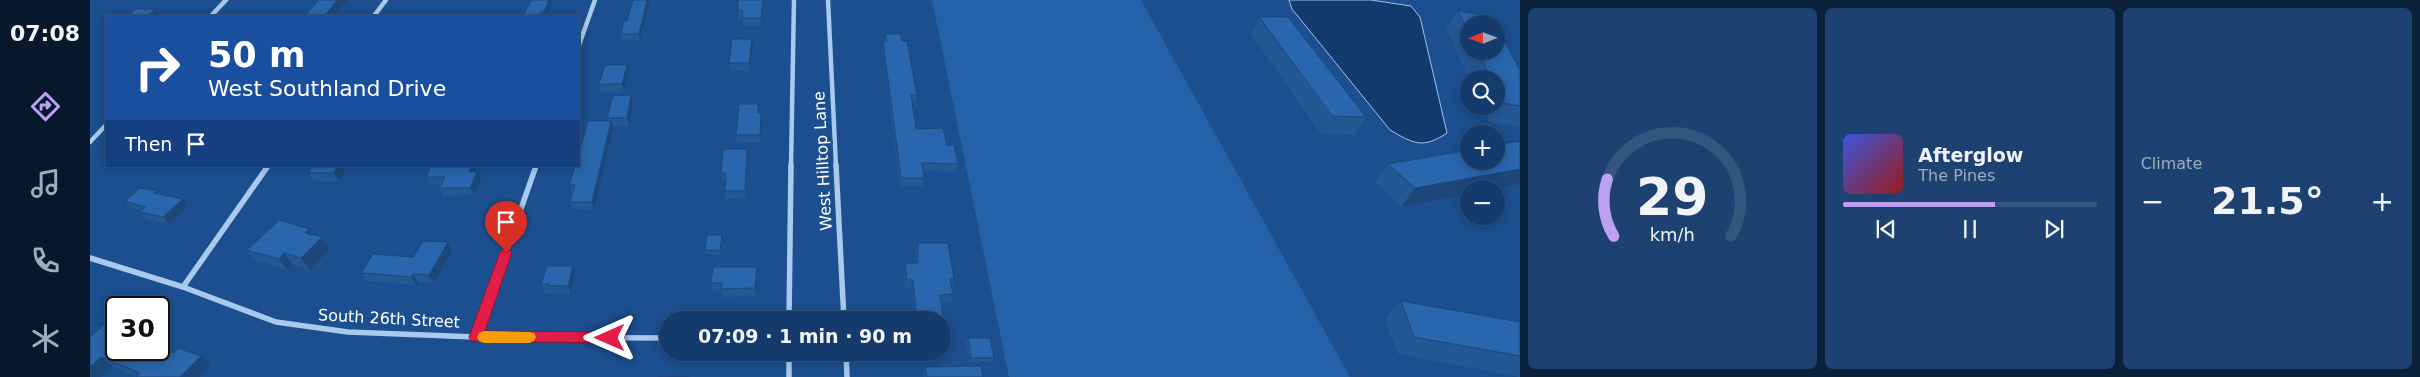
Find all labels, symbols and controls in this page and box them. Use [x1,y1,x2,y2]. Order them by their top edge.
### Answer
north arrow [1460,15,1505,60]
map controls [1460,15,1505,225]
text: 07:08 [10,21,80,46]
icon: right [125,35,190,100]
text: 50 m [208,35,305,75]
button: search [1460,70,1505,115]
text: West Southland Drive [208,76,446,101]
icon: directions [28,89,63,124]
street label: West Hilltop Lane [809,91,836,231]
button: + [1460,125,1505,170]
icon: arrive [182,130,210,158]
text: Then [125,133,172,155]
text: Afterglow [1918,144,2023,166]
text: Climate [2141,154,2202,173]
icon: music [28,166,63,201]
text: The Pines [1918,166,1995,185]
text: 29 [1636,167,1709,227]
text: 21.5° [2211,179,2324,223]
button: − [1460,180,1505,225]
text: − [2141,185,2164,218]
text: + [2371,185,2394,218]
pin [485,201,527,252]
icon: arrive [492,208,520,236]
icon: previous [1872,215,1900,243]
icon: pause [1956,215,1984,243]
icon: next [2040,215,2068,243]
text: km/h [1650,224,1695,245]
icon: phone [28,243,63,278]
speed limit sign: 30 [105,296,170,361]
street label: South 26th Street [318,305,460,332]
position arrow [583,311,635,363]
icon: climate [28,321,63,356]
text: 07:09 · 1 min · 90 m [698,325,912,347]

